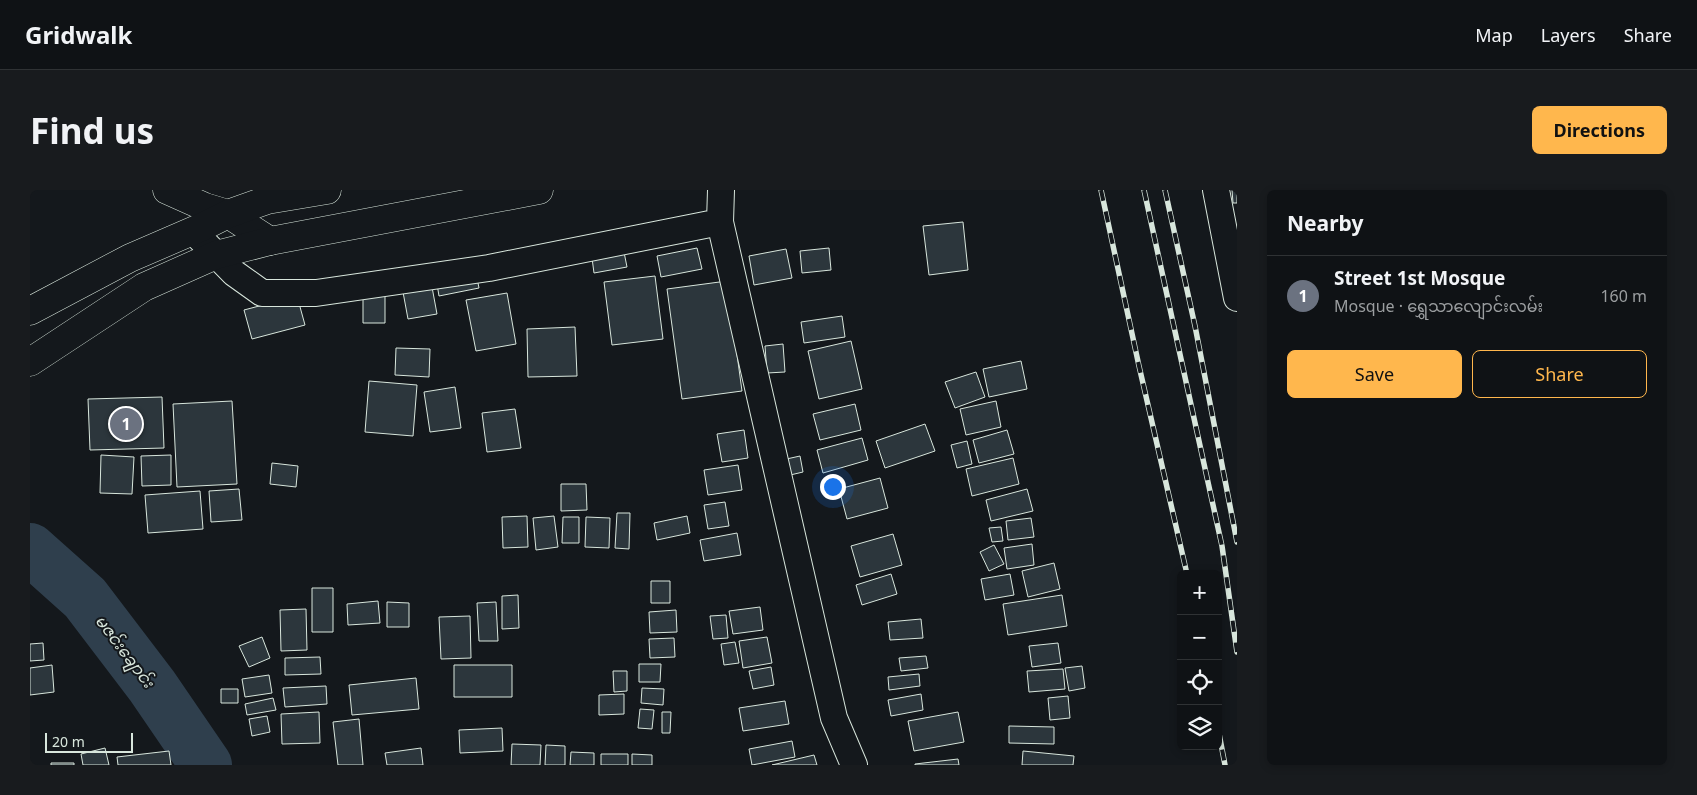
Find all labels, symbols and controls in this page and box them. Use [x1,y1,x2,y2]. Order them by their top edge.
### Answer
text: Gridwalk [25,18,132,51]
text: Map [1475,23,1513,47]
text: Layers [1541,23,1596,47]
text: Share [1624,23,1672,47]
button: Directions [1532,106,1667,154]
text: Find us [30,107,154,154]
text: Nearby [1287,209,1363,237]
text: Street 1st Mosque [1334,265,1505,291]
text: 1 [1298,285,1308,307]
text: 160 m [1600,285,1647,307]
text: Mosque · ရွှေသာလျောင်းလမ်း [1334,295,1543,317]
button: Save [1287,350,1462,398]
button: Share [1472,350,1647,398]
pin: 1 [110,405,142,443]
your location [820,474,846,500]
map controls [1177,570,1222,750]
button: + [1177,570,1222,615]
water label: မဇင်းချောင်း [88,610,160,695]
button: − [1177,615,1222,660]
button: locate [1177,660,1222,705]
button: layers [1177,705,1222,750]
scale bar [45,730,132,753]
text: 20 m [52,732,85,751]

